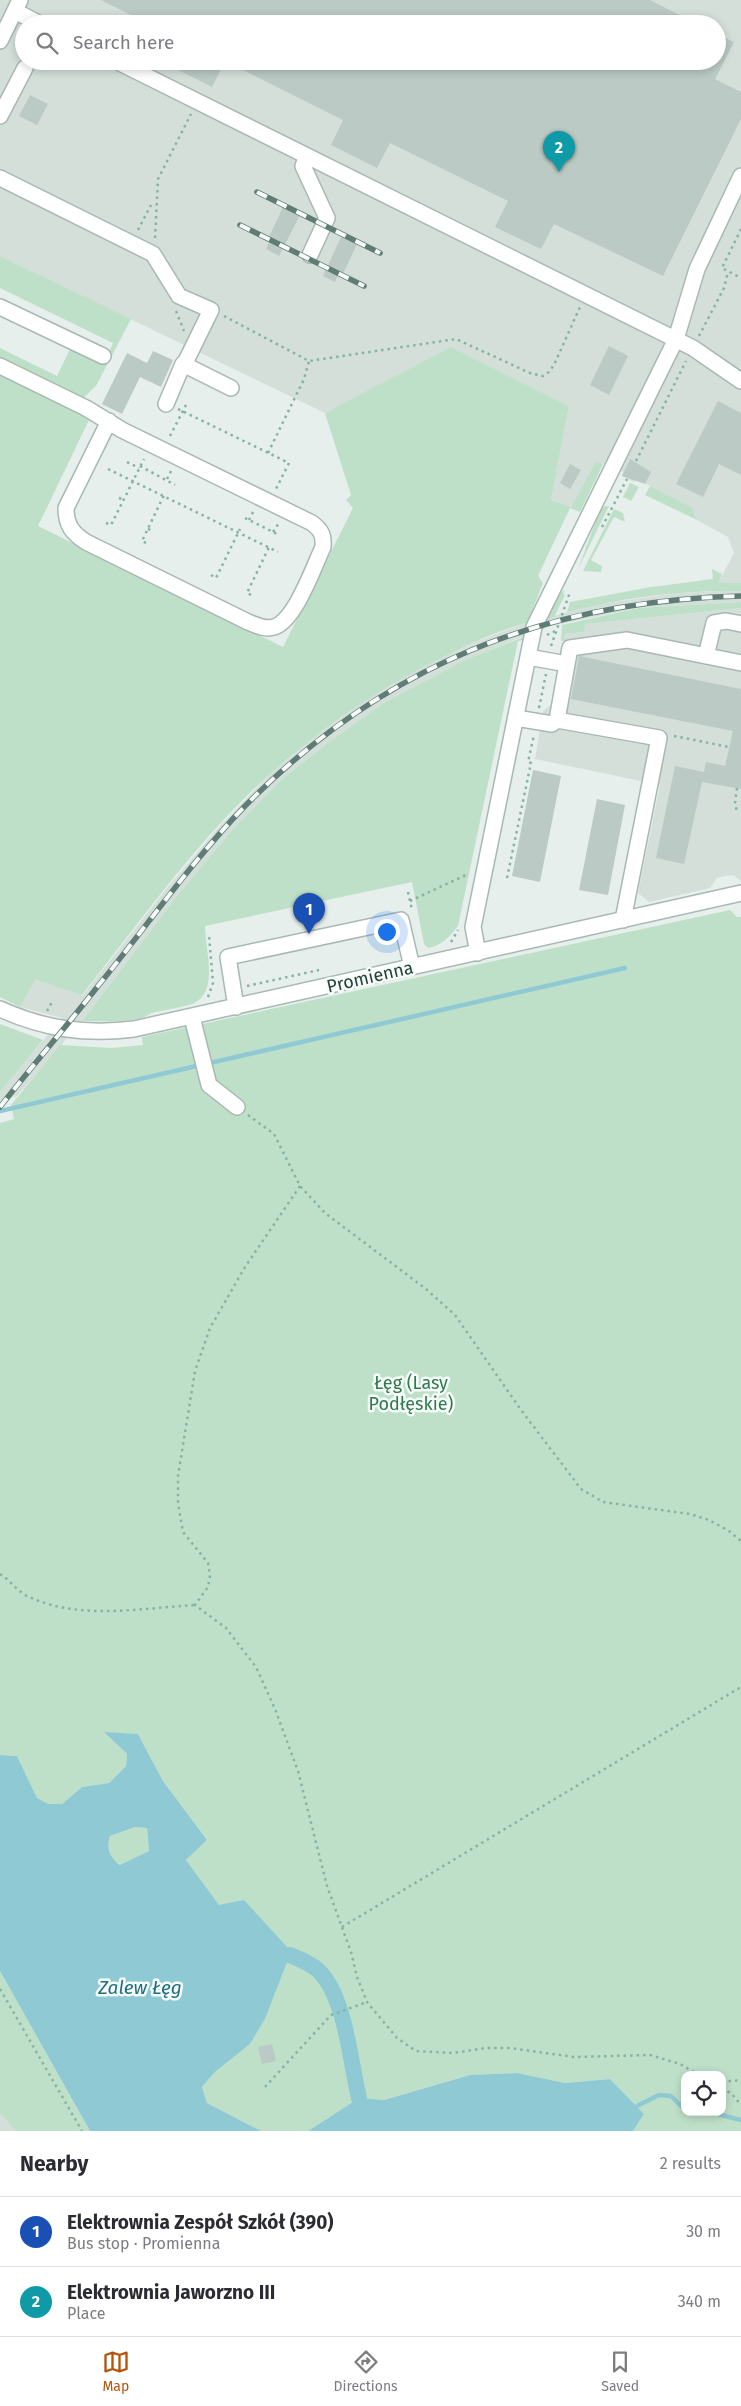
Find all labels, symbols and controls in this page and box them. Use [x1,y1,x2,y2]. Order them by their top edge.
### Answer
search box [15,15,726,70]
icon: search [33,29,61,57]
text: Search here [73,31,174,54]
pin: 2 [543,131,575,172]
pin: 1 [293,893,325,934]
your location [374,919,400,945]
street label: Promienna [325,956,415,998]
park label: Łęg (Lasy Podłęskie) [369,1372,454,1415]
water label: Zalew Łęg [97,1976,182,1999]
map controls [681,2071,726,2116]
button: locate [681,2071,726,2116]
text: Nearby [20,2151,88,2177]
text: 2 results [660,2154,721,2173]
text: Elektrownia Zespół Szkół (390) [67,2211,333,2234]
text: 1 [32,2222,40,2241]
text: 30 m [686,2222,721,2241]
text: Bus stop · Promienna [67,2234,220,2253]
text: Elektrownia Jaworzno III [67,2281,275,2304]
text: 2 [32,2292,40,2311]
text: 340 m [678,2292,721,2311]
text: Place [67,2304,106,2323]
tab: Map [102,2348,130,2395]
tab: Directions [333,2348,398,2395]
tab: Saved [601,2348,639,2395]

